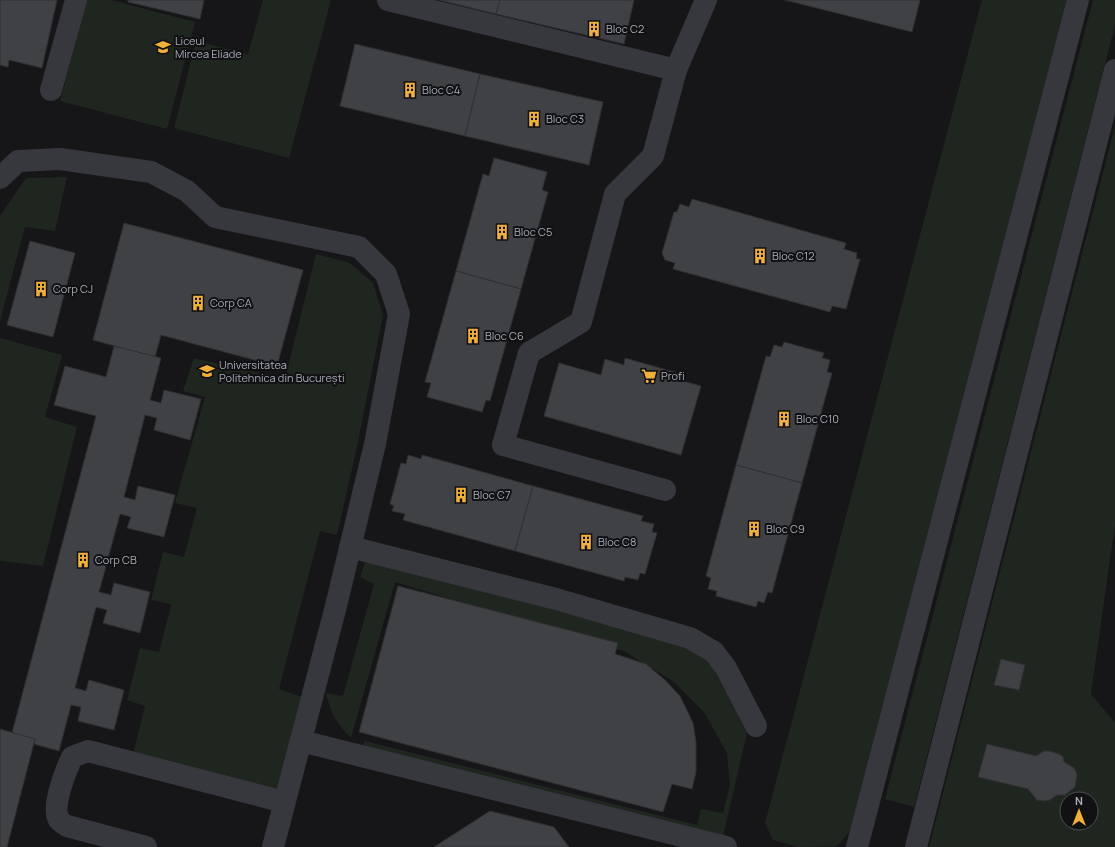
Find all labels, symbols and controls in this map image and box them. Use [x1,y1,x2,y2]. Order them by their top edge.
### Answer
building icon: Bloc C2 [585,20,603,38]
place label: Bloc C2 [606,21,644,36]
place label: Liceul Mircea Eliade [175,33,242,61]
school or university icon: Liceul Mircea Eliade [154,38,172,56]
building icon: Bloc C4 [401,81,419,99]
place label: Bloc C4 [422,82,460,97]
building icon: Bloc C3 [525,110,543,128]
place label: Bloc C3 [546,111,584,126]
building icon: Bloc C5 [493,223,511,241]
place label: Bloc C5 [514,224,552,239]
building icon: Bloc C12 [751,247,769,265]
place label: Bloc C12 [772,248,815,263]
building icon: Corp CJ [32,280,50,298]
place label: Corp CJ [53,281,93,296]
building icon: Corp CA [189,294,207,312]
place label: Corp CA [210,295,252,310]
building icon: Bloc C6 [464,327,482,345]
place label: Bloc C6 [485,328,524,343]
place label: Universitatea Politehnica din București [219,357,345,385]
school or university icon: Universitatea Politehnica din București [198,362,216,380]
supermarket icon: Profi [640,367,658,385]
place label: Profi [661,368,685,383]
building icon: Bloc C10 [775,410,793,428]
place label: Bloc C10 [796,411,839,426]
building icon: Bloc C7 [452,486,470,504]
place label: Bloc C7 [473,487,511,502]
building icon: Bloc C9 [745,520,763,538]
place label: Bloc C9 [766,521,805,536]
building icon: Bloc C8 [577,533,595,551]
place label: Bloc C8 [598,534,636,549]
building icon: Corp CB [74,551,92,569]
place label: Corp CB [95,552,137,567]
north arrow [1059,791,1099,831]
text: N [1075,793,1083,808]

